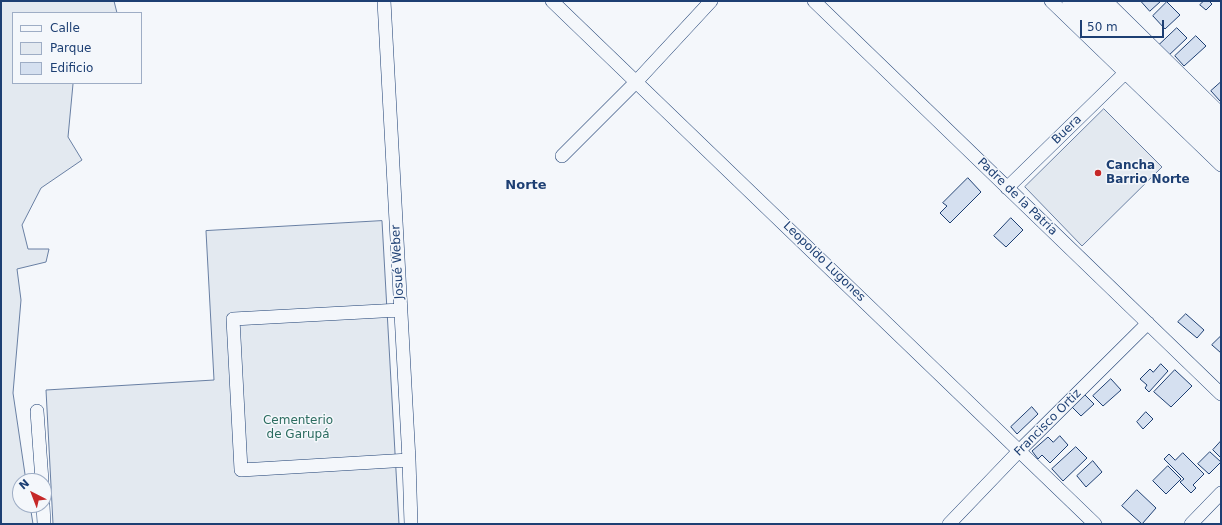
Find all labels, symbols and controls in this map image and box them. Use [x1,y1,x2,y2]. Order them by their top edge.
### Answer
legend [12,12,142,84]
scale bar [1082,12,1166,38]
text: 50 m [1087,20,1118,34]
text: Calle [50,21,80,35]
text: Parque [50,41,91,55]
text: Edificio [50,61,93,75]
street label: Buera [1049,112,1085,148]
street label: Padre de la Patria [974,155,1060,239]
place label: Cancha Barrio Norte [1106,159,1190,187]
marker: Cancha Barrio Norte [1093,168,1103,178]
district label: Norte [505,178,547,194]
street label: Leopoldo Lugones [780,219,868,305]
street label: Josué Weber [389,224,407,300]
street label: Francisco Ortiz [1012,387,1084,459]
park label: Cementerio de Garupá [263,414,333,442]
north arrow [12,473,52,513]
text: N [17,477,32,492]

